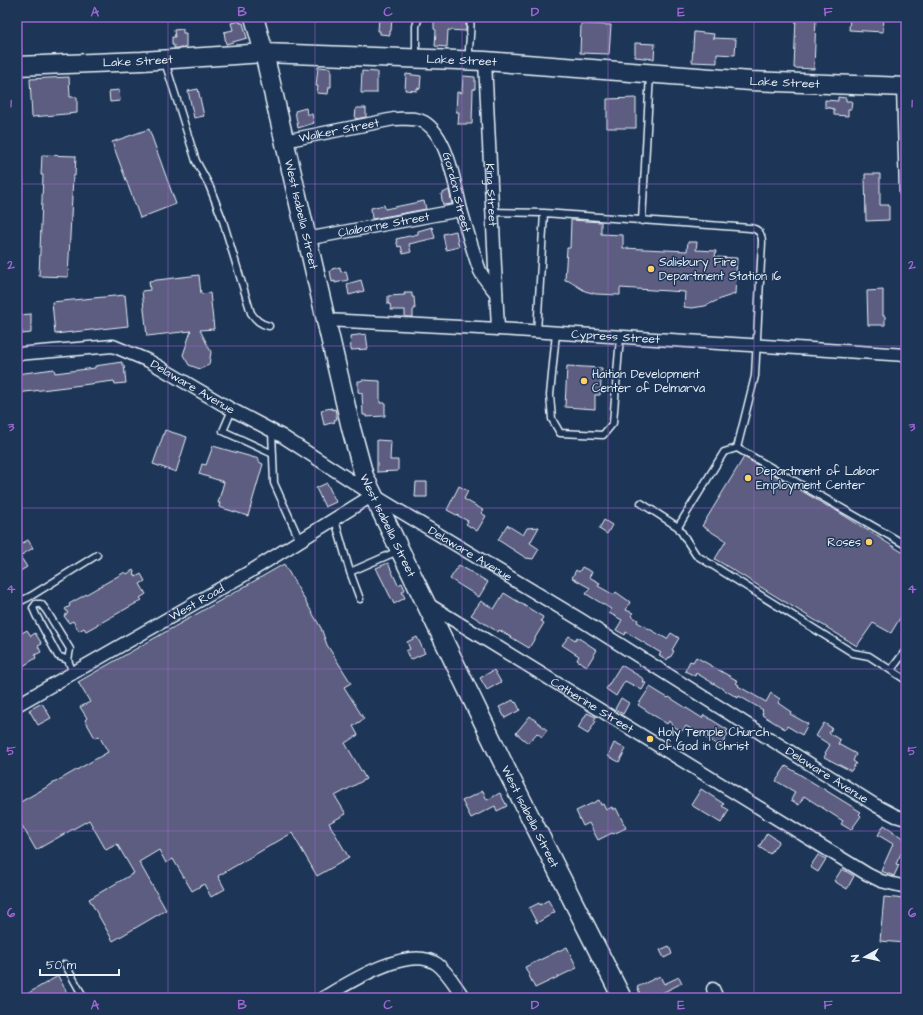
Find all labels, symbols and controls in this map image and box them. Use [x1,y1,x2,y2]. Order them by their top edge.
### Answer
text: A [91,3,100,21]
text: B [237,3,247,21]
text: C [383,3,393,21]
text: D [531,3,540,21]
text: E [677,3,685,21]
text: F [823,3,833,21]
street label: Lake Street [103,51,174,72]
street label: Lake Street [426,51,497,71]
street label: Lake Street [749,73,820,93]
text: 1 [10,94,12,112]
text: 1 [911,94,913,112]
street label: Walker Street [297,114,381,147]
street label: Gordon Street [437,150,475,234]
street label: West Isabella Street [280,158,322,271]
street label: King Street [481,163,501,227]
street label: Claiborne Street [337,208,431,242]
place label: Salisbury Fire Department Station 16 [659,254,781,285]
text: 2 [6,256,15,274]
text: 2 [907,256,916,274]
marker: Salisbury Fire Department Station 16 [646,264,656,274]
street label: Cypress Street [571,326,661,348]
street label: Delaware Avenue [147,356,238,419]
place label: Haitian Development Center of Delmarva [592,366,705,397]
marker: Haitian Development Center of Delmarva [579,376,589,386]
text: 3 [7,418,15,436]
text: 3 [908,418,916,436]
place label: Department of Labor Employment Center [756,463,880,495]
street label: West Isabella Street [355,471,420,580]
marker: Department of Labor Employment Center [743,473,753,483]
street label: Delaware Avenue [425,522,516,586]
place label: Roses [827,534,861,551]
marker: Roses [864,537,874,547]
text: 4 [7,580,16,598]
street label: West Road [166,580,228,625]
text: 4 [908,580,917,598]
street label: Catherine Street [547,673,637,738]
place label: Holy Temple Church of God in Christ [658,724,769,755]
marker: Holy Temple Church of God in Christ [645,734,655,744]
text: 5 [6,742,16,760]
text: 5 [907,742,917,760]
street label: Delaware Avenue [782,743,872,808]
street label: West Isabella Street [497,763,563,871]
text: 6 [7,904,16,922]
text: 6 [908,904,917,922]
north arrow [845,937,885,977]
scale bar [40,951,119,977]
text: N [848,954,864,963]
text: 50 m [46,957,77,974]
text: A [91,996,100,1014]
text: B [237,996,247,1014]
text: C [383,996,393,1014]
text: D [531,996,540,1014]
text: E [677,996,685,1014]
text: F [823,996,833,1014]

